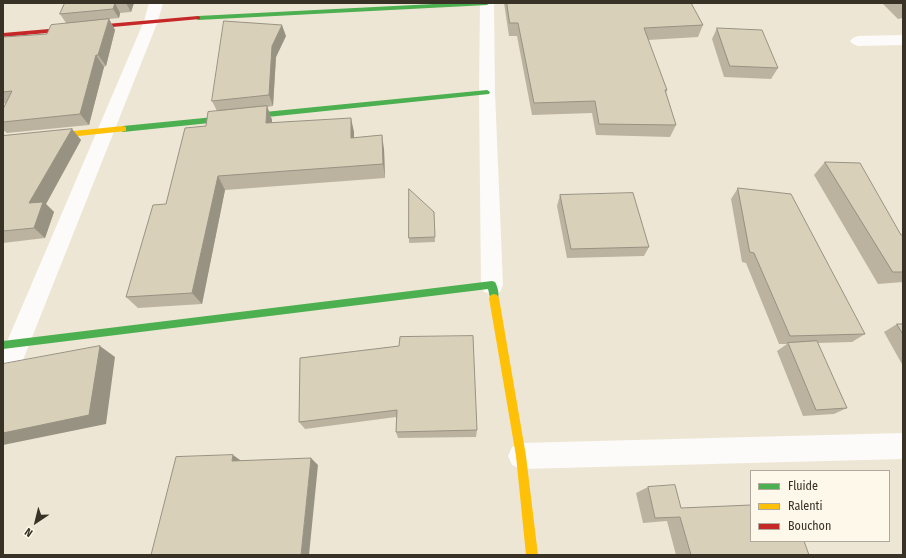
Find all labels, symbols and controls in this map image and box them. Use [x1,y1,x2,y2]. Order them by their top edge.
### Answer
legend [750,470,890,542]
text: Fluide [788,479,818,493]
text: Ralenti [788,499,823,513]
north arrow [16,502,56,542]
text: Bouchon [788,519,831,533]
text: N [22,525,35,539]

